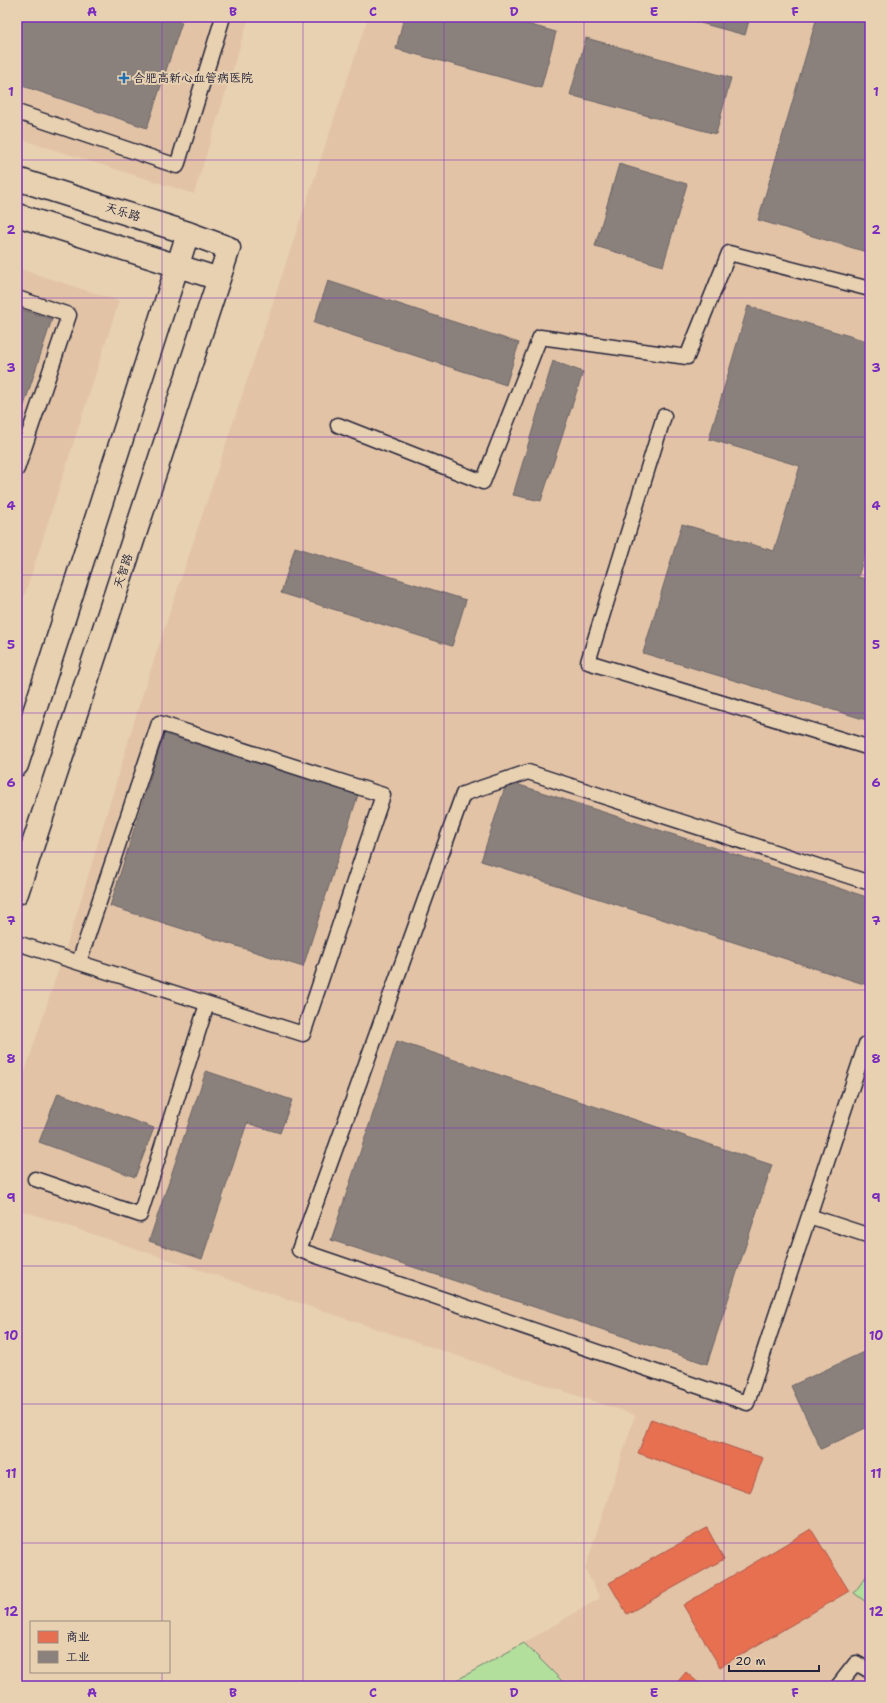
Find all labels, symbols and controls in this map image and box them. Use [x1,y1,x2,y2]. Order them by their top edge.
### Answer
text: A [87,3,97,20]
text: B [229,3,237,20]
text: C [369,3,377,20]
text: D [509,3,519,20]
text: E [650,3,659,20]
text: F [791,3,799,20]
place label: 合肥高新心血管病医院 [133,70,253,86]
marker: 合肥高新心血管病医院 [118,72,130,84]
text: 1 [8,83,14,100]
text: 1 [873,83,879,100]
street label: 天乐路 [103,199,143,225]
text: 2 [6,221,16,238]
text: 2 [871,221,881,238]
text: 3 [6,359,16,376]
text: 3 [871,359,881,376]
text: 4 [6,497,16,514]
text: 4 [871,497,881,514]
street label: 天智路 [110,551,136,591]
text: 5 [7,636,15,653]
text: 5 [872,636,880,653]
text: 6 [6,774,16,791]
text: 6 [871,774,881,791]
text: 7 [6,912,16,929]
text: 7 [871,912,881,929]
text: 8 [6,1050,16,1067]
text: 8 [871,1050,881,1067]
text: 9 [6,1189,16,1206]
text: 9 [871,1189,881,1206]
text: 10 [4,1327,18,1344]
text: 10 [869,1327,883,1344]
text: 11 [5,1465,17,1482]
text: 11 [870,1465,882,1482]
text: 12 [4,1603,18,1620]
text: 12 [869,1603,883,1620]
legend [30,1621,170,1673]
text: 商业 [66,1629,90,1645]
scale bar [729,1647,819,1673]
text: 工业 [66,1649,90,1665]
text: 20 m [735,1653,766,1669]
text: A [87,1684,97,1701]
text: B [229,1684,237,1701]
text: C [369,1684,377,1701]
text: D [509,1684,519,1701]
text: E [650,1684,659,1701]
text: F [791,1684,799,1701]

